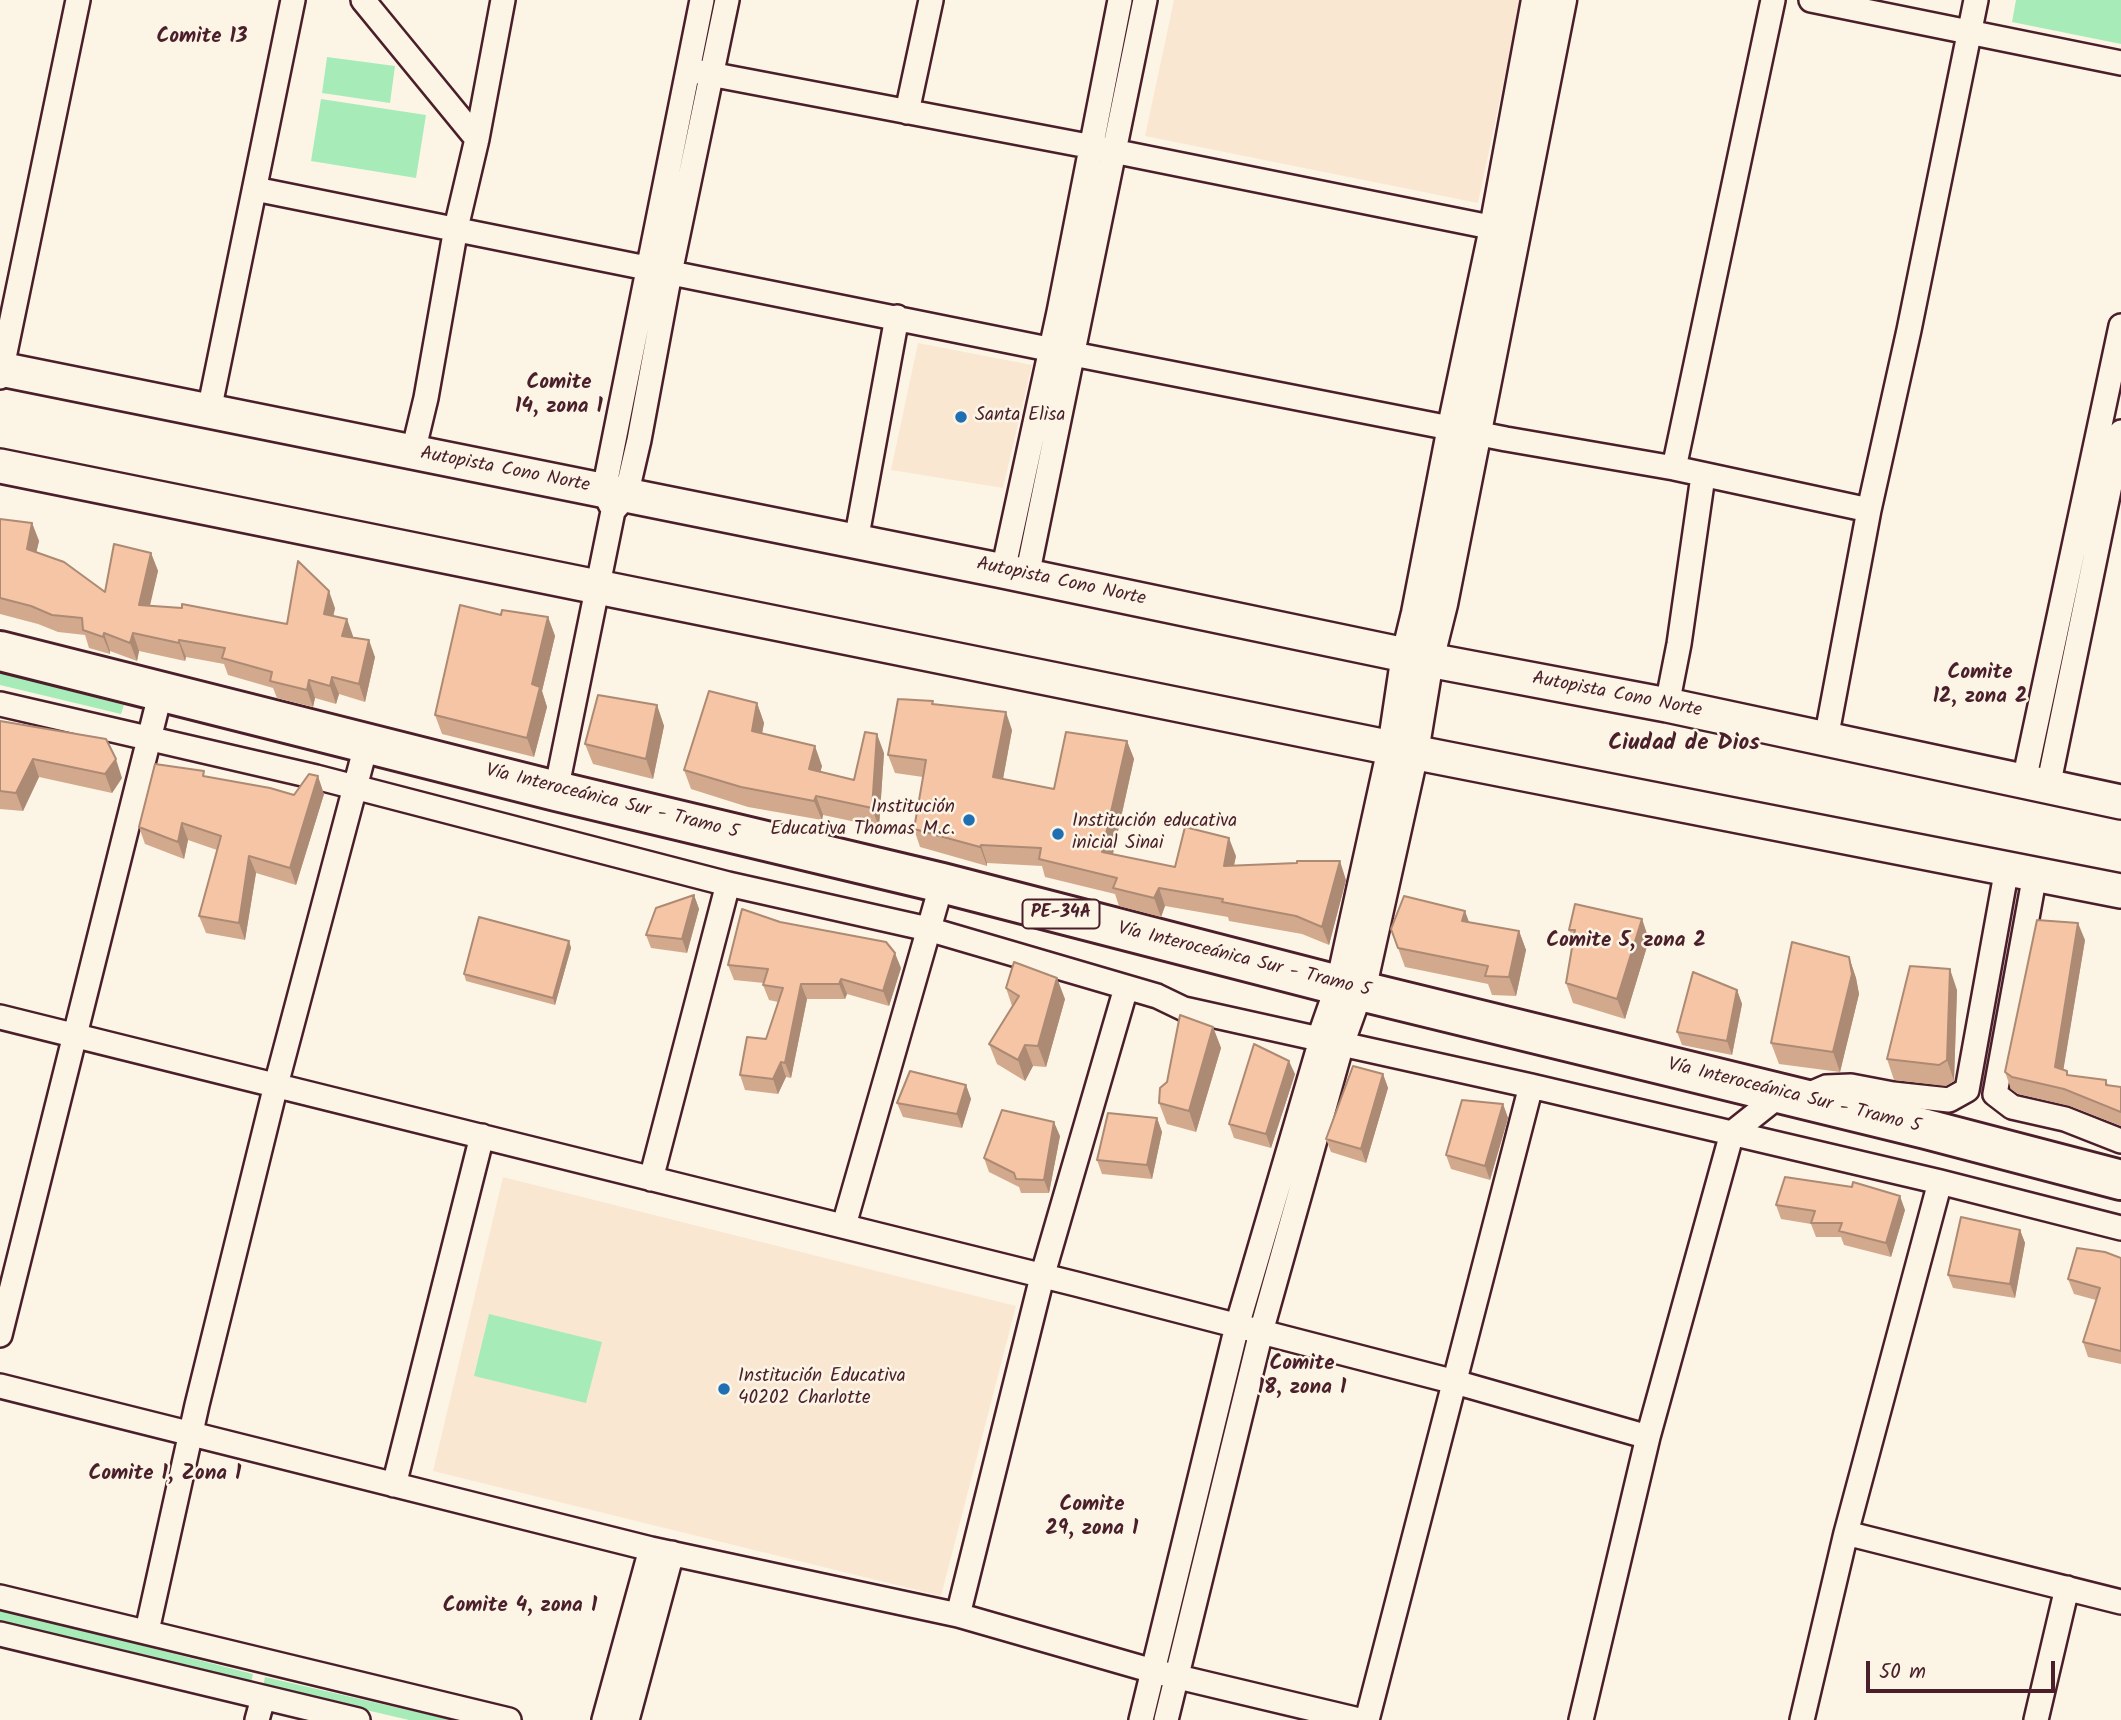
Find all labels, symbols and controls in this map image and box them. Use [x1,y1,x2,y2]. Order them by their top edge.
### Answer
district label: Comite 13 [157,25,247,51]
district label: Comite 14, zona 1 [515,371,603,421]
place label: Santa Elisa [975,406,1065,428]
marker: Santa Elisa [953,409,969,425]
street label: Autopista Cono Norte [418,443,592,499]
street label: Autopista Cono Norte [974,554,1148,612]
district label: Comite 12, zona 2 [1933,661,2027,711]
street label: Autopista Cono Norte [1530,668,1704,724]
district label: Ciudad de Dios [1608,731,1760,759]
street label: Vía Interoceánica Sur - Tramo 5 [483,760,741,846]
place label: Institución Educativa Thomas M.c. [770,798,955,842]
marker: Institución Educativa Thomas M.c. [961,812,977,828]
place label: Institución educativa inicial Sinai [1072,812,1237,856]
marker: Institución educativa inicial Sinai [1050,826,1066,842]
road number: PE-34A [1023,900,1100,929]
street label: Vía Interoceánica Sur - Tramo 5 [1115,918,1373,1004]
district label: Comite 5, zona 2 [1546,929,1706,955]
street label: Vía Interoceánica Sur - Tramo 5 [1665,1054,1923,1140]
district label: Comite 18, zona 1 [1258,1352,1346,1402]
place label: Institución Educativa 40202 Charlotte [738,1367,906,1411]
marker: Institución Educativa 40202 Charlotte [716,1381,732,1397]
district label: Comite 1, Zona 1 [89,1462,241,1488]
district label: Comite 29, zona 1 [1046,1493,1138,1543]
district label: Comite 4, zona 1 [443,1594,597,1620]
scale bar [1869,1646,2058,1690]
text: 50 m [1879,1656,1926,1689]

